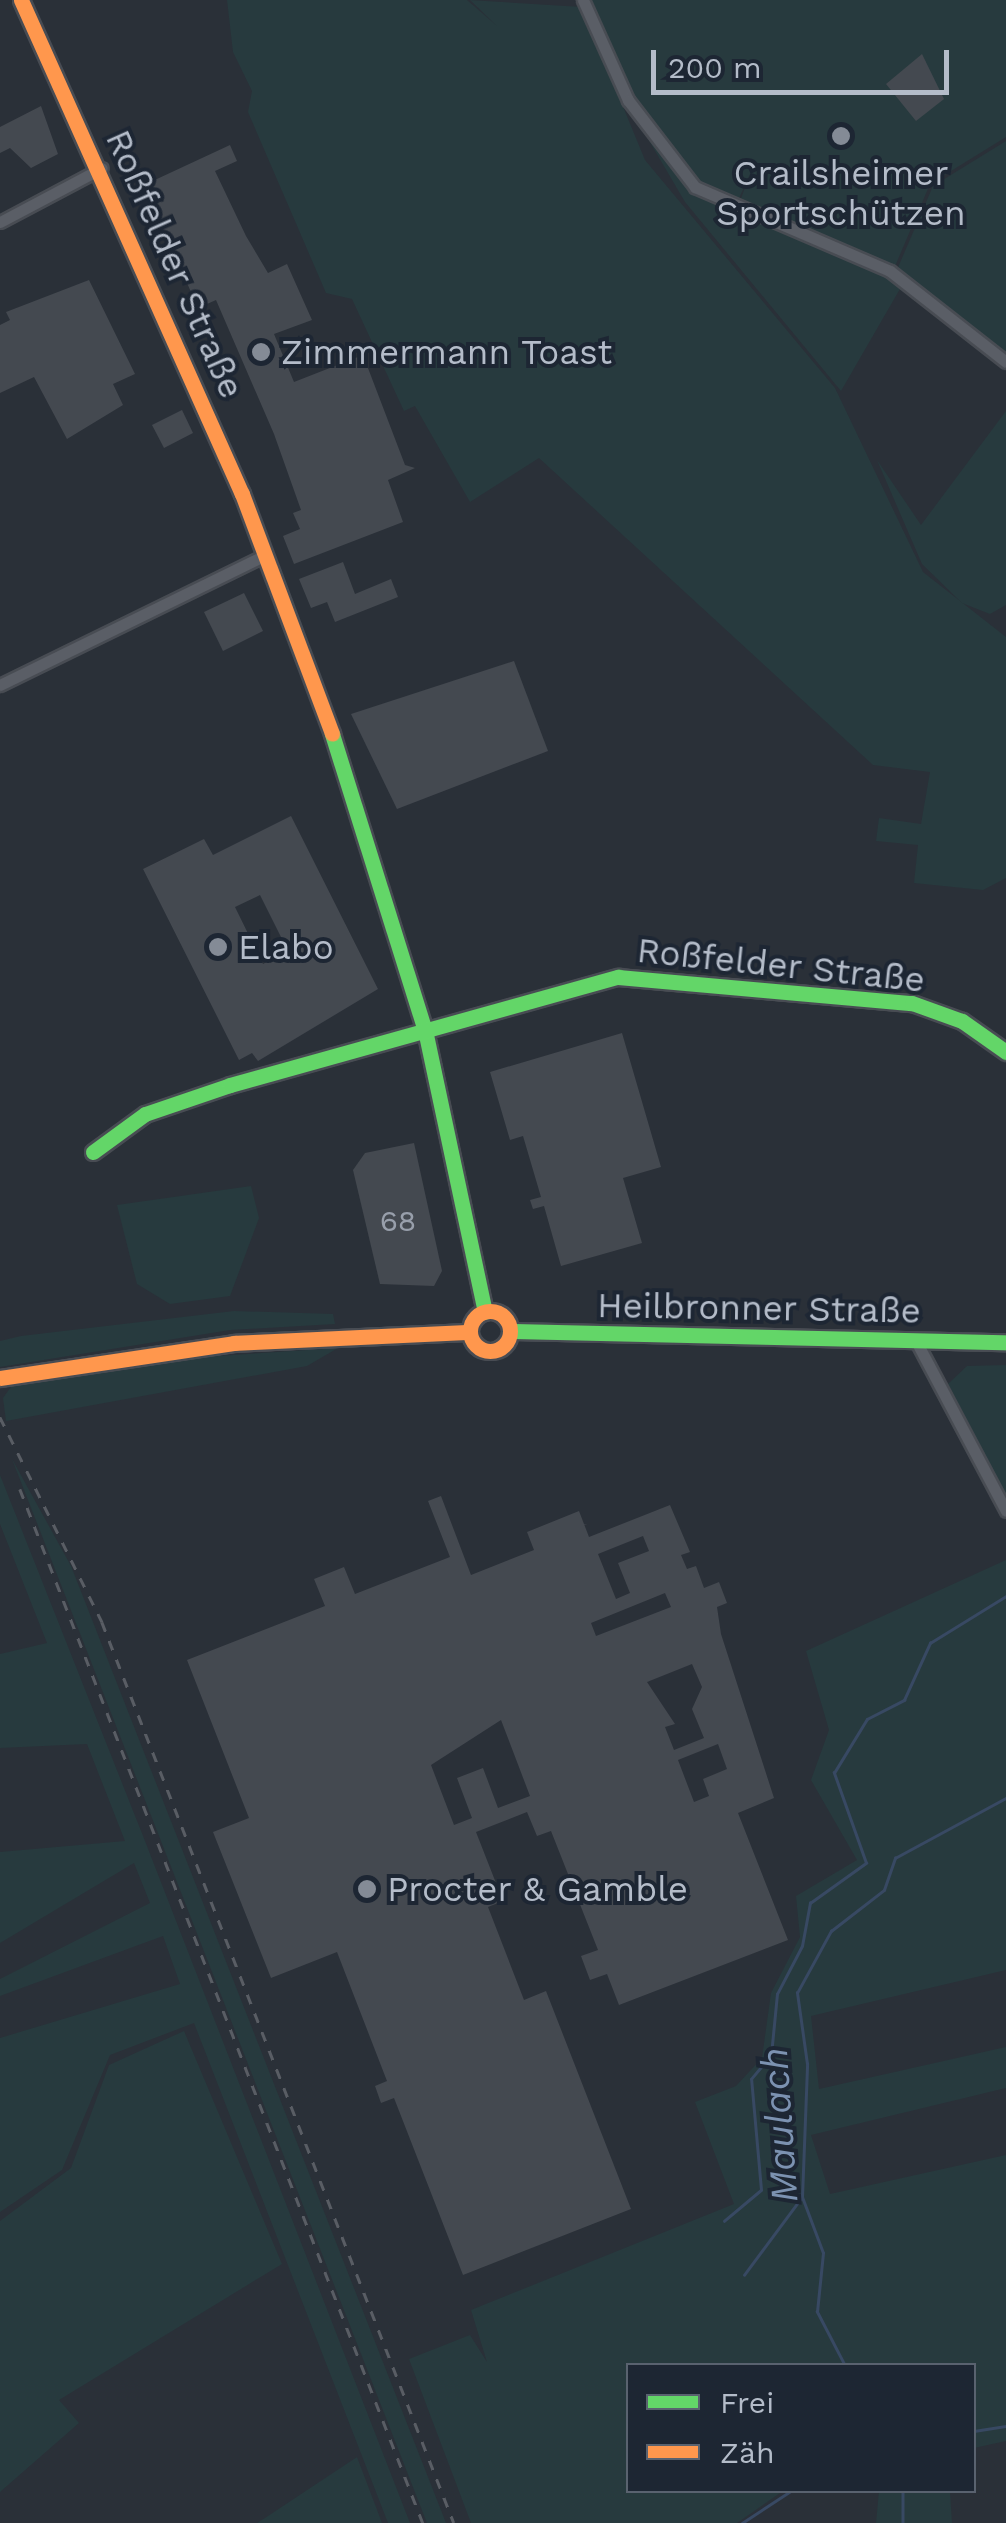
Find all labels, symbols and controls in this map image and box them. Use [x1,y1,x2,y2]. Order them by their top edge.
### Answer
scale bar [656,30,954,92]
text: 200 m [668,50,762,85]
street label: Roßfelder Straße [97,123,253,405]
marker: Crailsheimer Sportschützen [830,125,852,147]
place label: Crailsheimer Sportschützen [716,152,966,234]
place label: Zimmermann Toast [281,331,613,373]
marker: Zimmermann Toast [250,341,272,363]
place label: Elabo [238,926,334,968]
street label: Roßfelder Straße [635,929,927,1001]
marker: Elabo [207,936,229,958]
house number: 68 [380,1203,416,1239]
street label: Heilbronner Straße [596,1284,922,1332]
place label: Procter & Gamble [387,1868,689,1910]
marker: Procter & Gamble [356,1878,378,1900]
water label: Maulach [752,2046,808,2204]
legend [626,2363,976,2493]
text: Frei [720,2385,774,2420]
text: Zäh [720,2435,774,2470]

